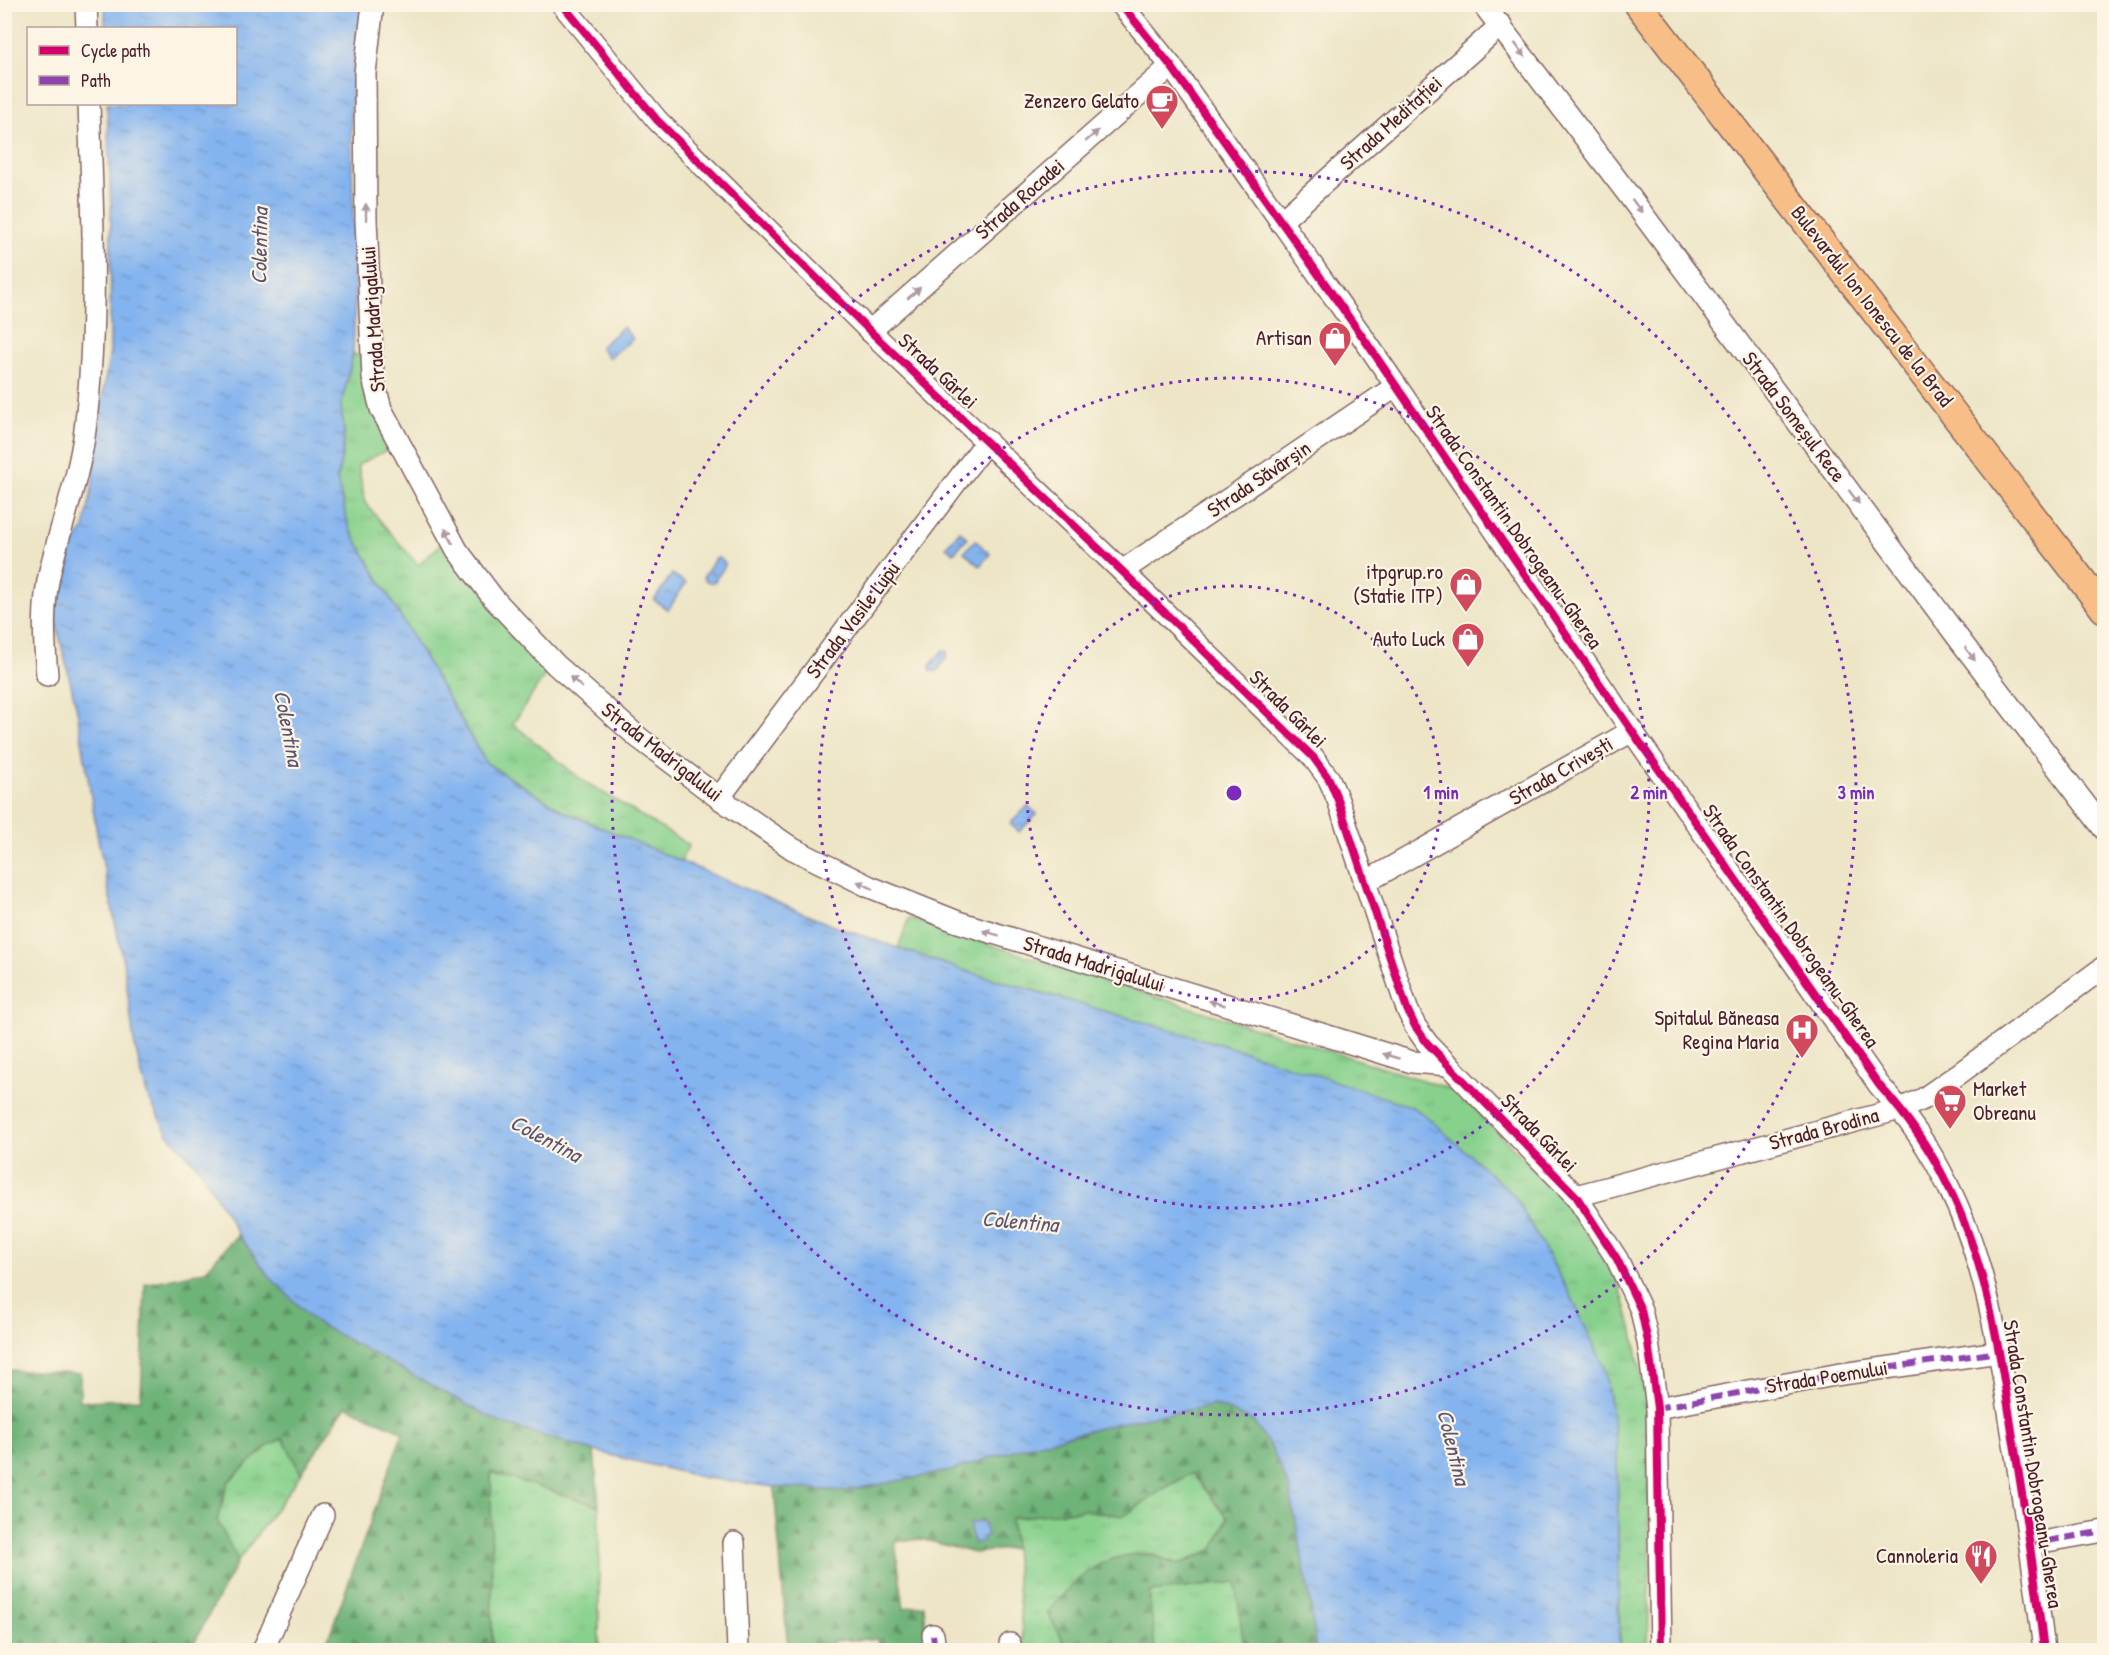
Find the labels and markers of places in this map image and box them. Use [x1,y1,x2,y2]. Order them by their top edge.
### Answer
cafe icon: Zenzero Gelato [1144,83,1180,130]
place label: Zenzero Gelato [1024,86,1139,115]
shop icon: Artisan [1317,320,1353,367]
place label: Artisan [1256,323,1312,352]
place label: itpgrup.ro (Statie ITP) [1353,557,1443,610]
shop icon: itpgrup.ro (Statie ITP) [1448,566,1484,613]
shop icon: Auto Luck [1450,621,1486,668]
place label: Auto Luck [1373,624,1445,653]
centre of rings [1224,783,1244,803]
place label: Spitalul Băneasa Regina Maria [1655,1003,1779,1056]
hospital icon: Spitalul Băneasa Regina Maria [1784,1012,1820,1059]
place label: Market Obreanu [1973,1074,2036,1127]
supermarket icon: Market Obreanu [1932,1083,1968,1130]
restaurant icon: Cannoleria [1963,1538,1999,1585]
place label: Cannoleria [1876,1541,1958,1570]

